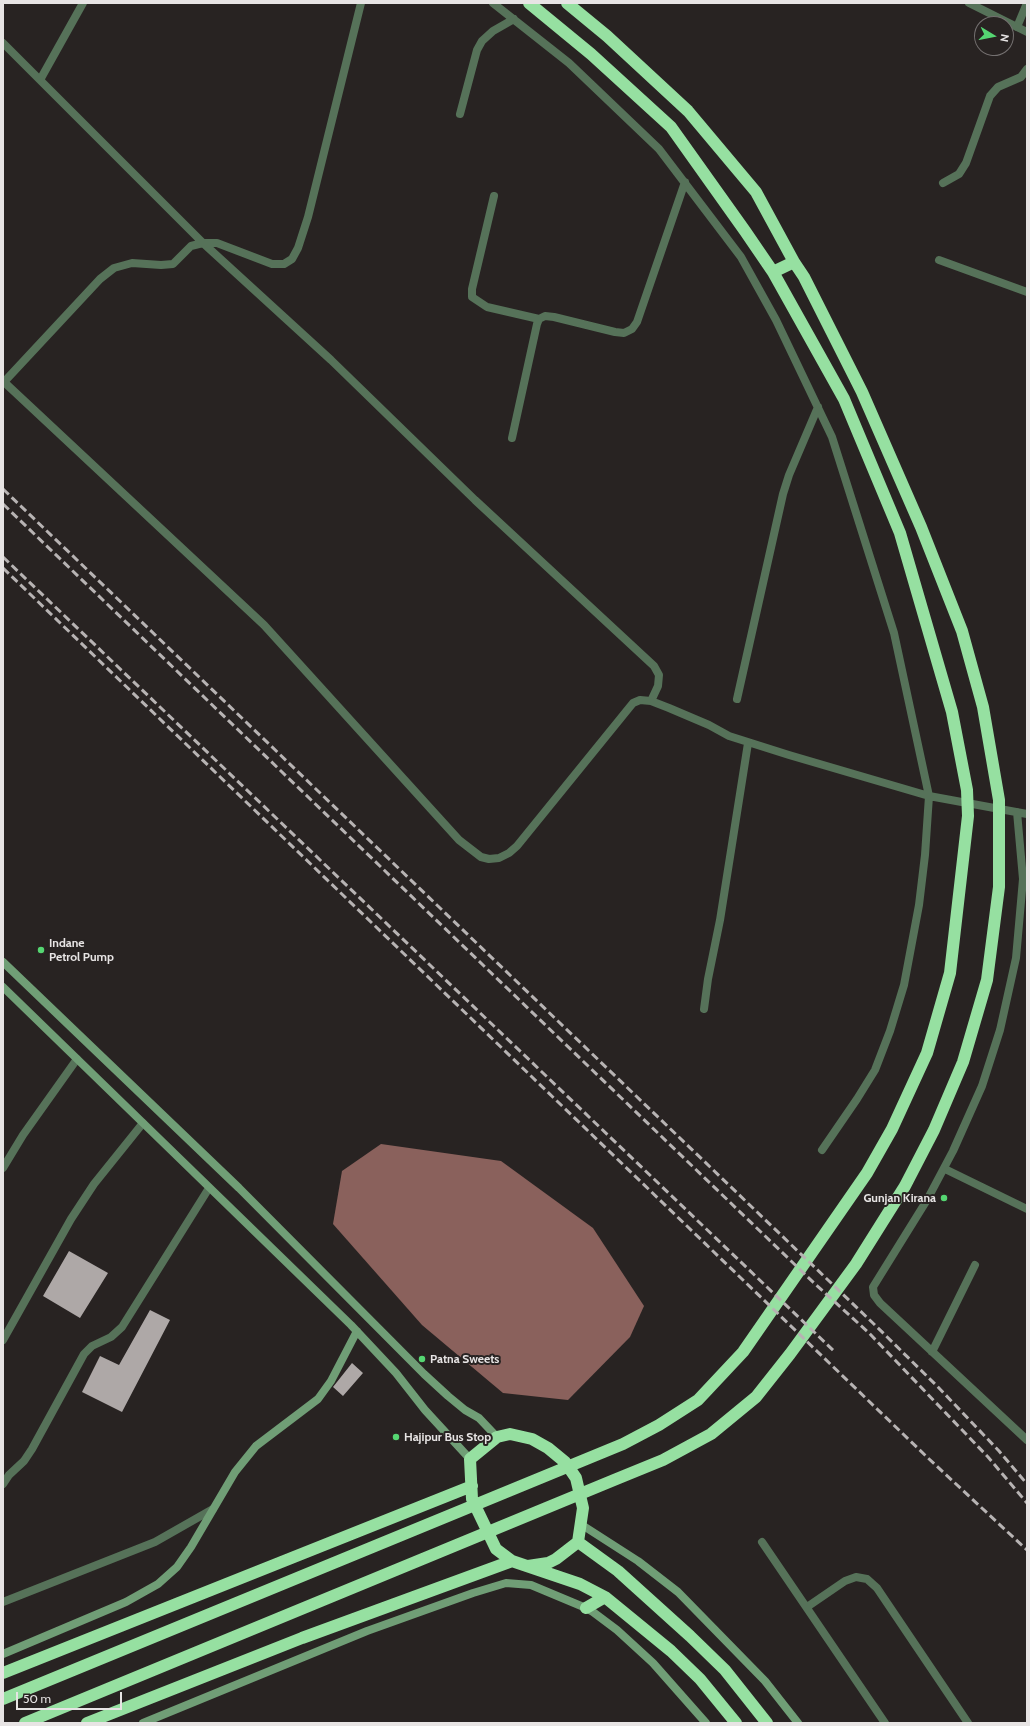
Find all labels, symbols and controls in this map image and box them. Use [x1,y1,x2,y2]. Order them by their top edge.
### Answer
north arrow [974,16,1014,56]
text: N [997,33,1012,43]
place label: Indane Petrol Pump [49,936,114,964]
marker: Indane Petrol Pump [36,945,46,955]
place label: Gunjan Kirana [863,1191,936,1205]
marker: Gunjan Kirana [939,1193,949,1203]
place label: Patna Sweets [430,1352,499,1366]
marker: Patna Sweets [417,1354,427,1364]
place label: Hajipur Bus Stop [404,1430,491,1444]
marker: Hajipur Bus Stop [391,1432,401,1442]
scale bar [18,1684,124,1710]
text: 50 m [23,1691,51,1706]

